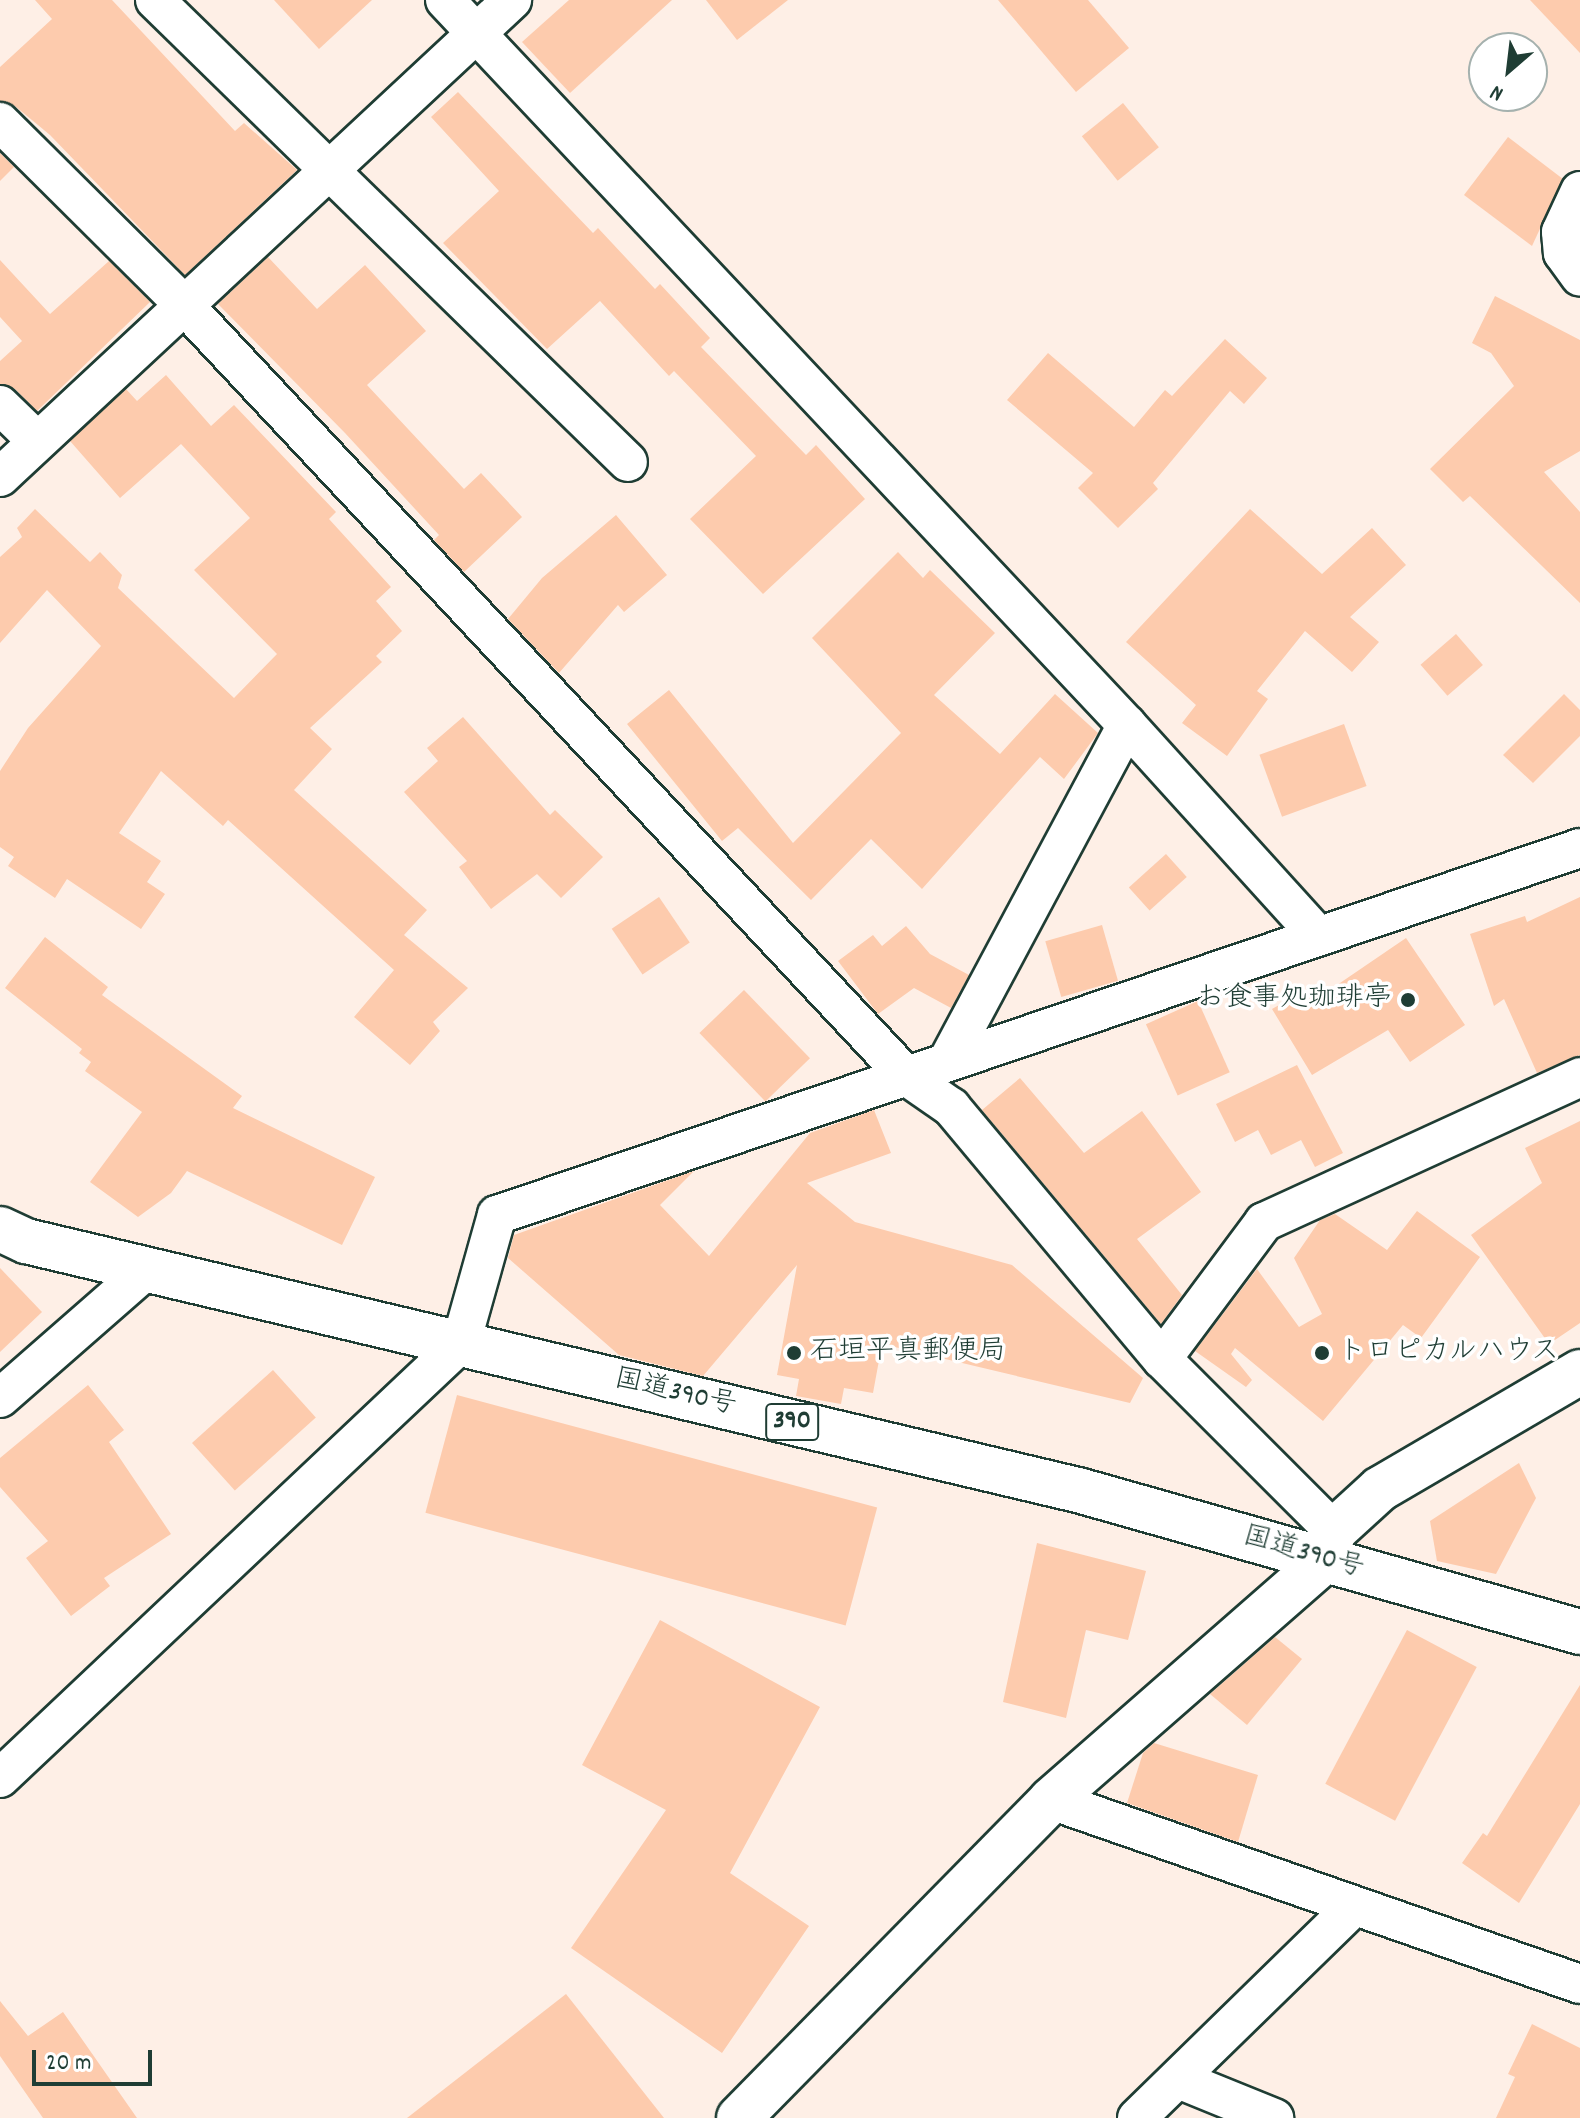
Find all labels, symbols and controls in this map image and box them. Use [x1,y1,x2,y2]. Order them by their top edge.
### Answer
north arrow [1468,32,1548,112]
text: N [1485,76,1510,108]
place label: お食事処珈琲亭 [1196,983,1392,1017]
marker: お食事処珈琲亭 [1399,991,1417,1009]
place label: 石垣平真郵便局 [810,1336,1006,1370]
place label: トロピカルハウス [1338,1336,1562,1370]
marker: 石垣平真郵便局 [785,1344,803,1362]
marker: トロピカルハウス [1313,1344,1331,1362]
street label: 国道390号 [611,1364,739,1424]
road number: 390 [764,1400,820,1444]
street label: 国道390号 [1239,1521,1367,1587]
scale bar [36,2034,156,2084]
text: 20 m [46,2047,92,2081]

